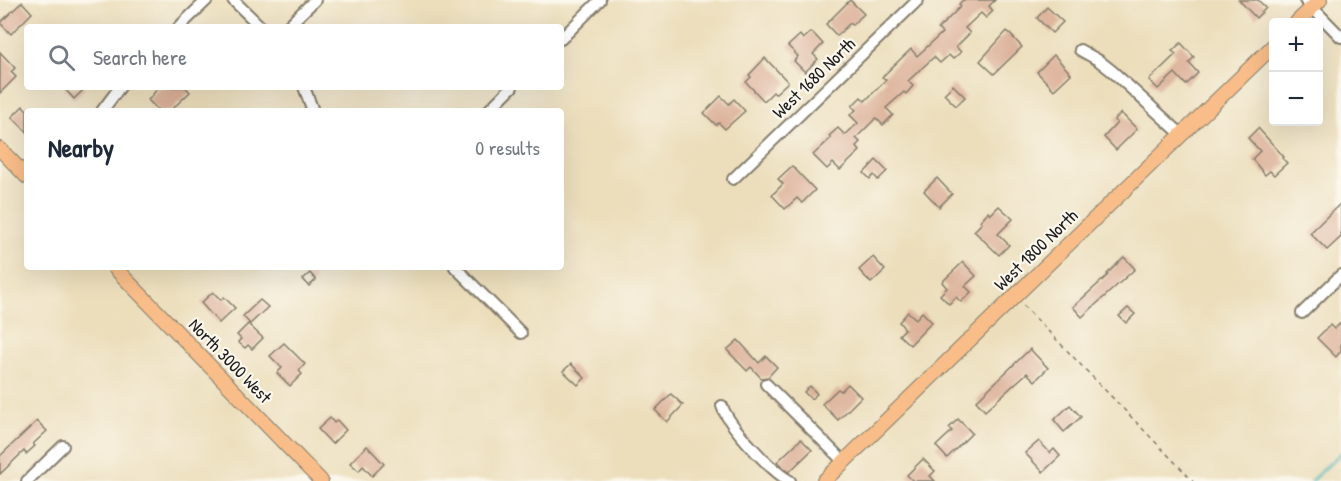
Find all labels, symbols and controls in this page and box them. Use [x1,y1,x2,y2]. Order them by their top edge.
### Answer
map controls [1269,18,1323,126]
button: + [1269,18,1323,72]
search box [24,24,564,90]
street label: West 1680 North [767,31,861,124]
icon: search [45,41,78,74]
text: Search here [93,42,187,72]
button: − [1269,72,1323,126]
text: Nearby [48,130,114,165]
text: 0 results [475,134,540,161]
street label: West 1800 North [988,203,1083,296]
street label: North 3000 West [183,313,278,409]

